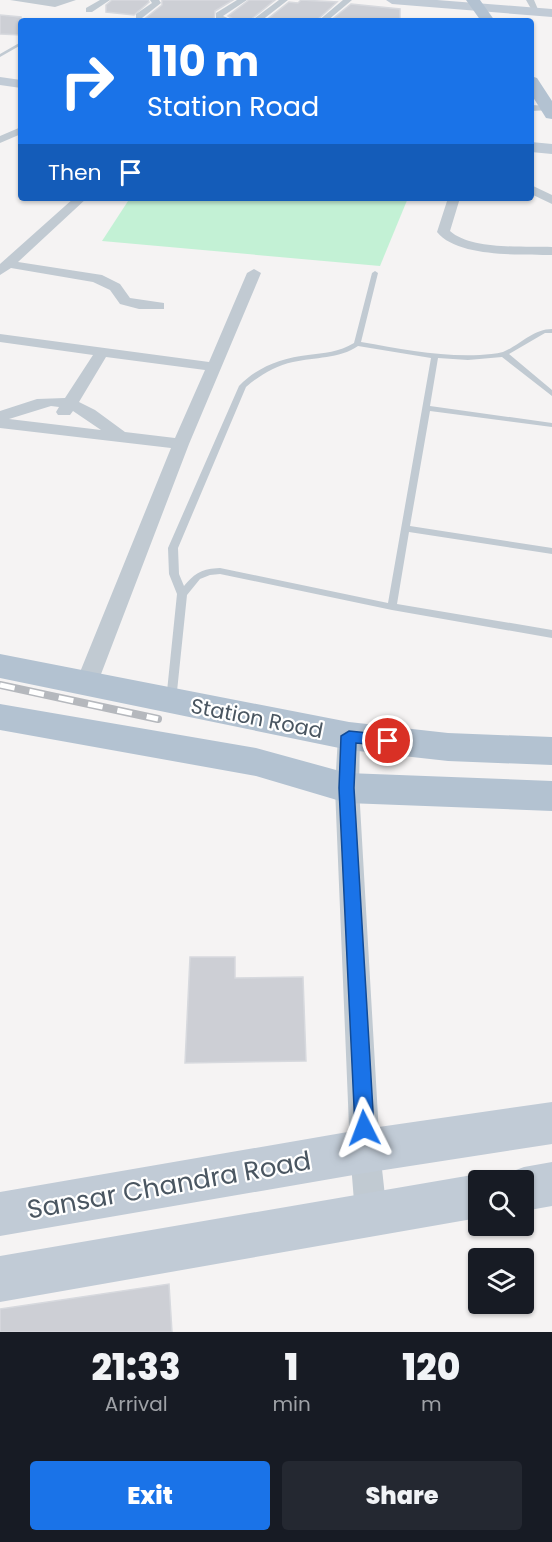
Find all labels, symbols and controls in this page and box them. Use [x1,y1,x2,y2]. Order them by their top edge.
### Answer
text: 110 m [147,32,259,91]
icon: right [48,42,126,120]
text: Station Road [147,88,319,125]
icon: arrive [114,156,147,189]
text: Then [48,157,102,188]
street label: Station Road [188,691,326,745]
pin [362,715,413,766]
icon: arrive [371,724,404,757]
position arrow [332,1096,396,1160]
street label: Sansar Chandra Road [24,1142,314,1228]
map controls [468,1170,534,1314]
button: search [468,1170,534,1236]
button: layers [468,1248,534,1314]
text: 21:33 [92,1342,181,1393]
text: 1 [285,1342,299,1393]
text: 120 [402,1342,460,1393]
text: Arrival [105,1390,168,1418]
text: min [272,1390,311,1418]
text: m [421,1390,442,1418]
button: Exit [30,1461,270,1530]
button: Share [282,1461,522,1530]

